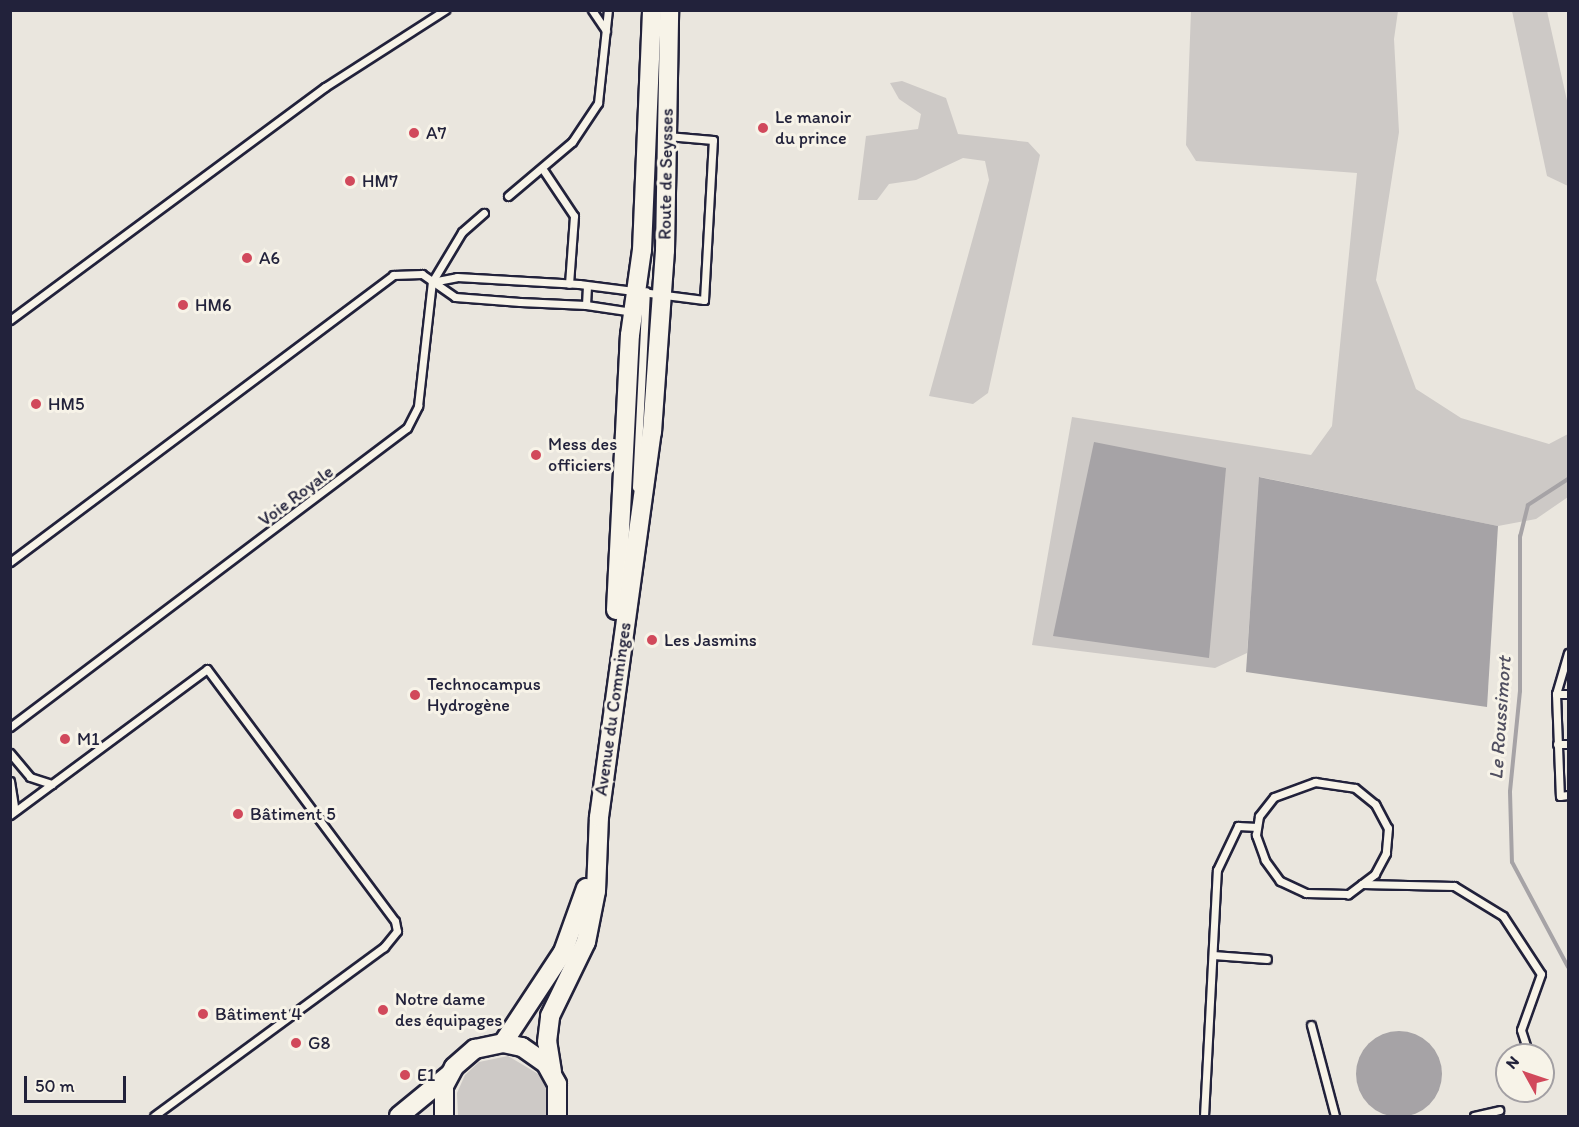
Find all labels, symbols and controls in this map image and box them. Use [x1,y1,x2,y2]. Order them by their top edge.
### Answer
place label: Le manoir du prince [775,107,852,150]
street label: Route de Seysses [654,108,678,240]
marker: Le manoir du prince [756,121,770,135]
place label: A7 [426,122,446,144]
marker: A7 [407,126,421,140]
place label: HM7 [362,170,398,192]
marker: HM7 [343,174,357,188]
place label: A6 [259,247,280,269]
marker: A6 [240,251,254,265]
place label: HM6 [195,294,232,316]
marker: HM6 [176,298,190,312]
place label: HM5 [48,393,84,415]
marker: HM5 [29,397,43,411]
place label: Mess des officiers [548,434,617,476]
marker: Mess des officiers [529,448,543,462]
street label: Voie Royale [255,461,337,531]
street label: Avenue du Comminges [590,621,636,797]
place label: Les Jasmins [664,629,757,651]
marker: Les Jasmins [645,633,659,647]
water label: Le Roussimort [1484,656,1516,780]
place label: Technocampus Hydrogène [427,674,541,716]
marker: Technocampus Hydrogène [408,688,422,702]
place label: M1 [77,728,99,750]
marker: M1 [58,732,72,746]
place label: Bâtiment 5 [250,803,336,825]
marker: Bâtiment 5 [231,807,245,821]
place label: Notre dame des équipages [395,989,502,1032]
place label: Bâtiment 4 [215,1003,302,1025]
marker: Notre dame des équipages [376,1003,390,1017]
marker: Bâtiment 4 [196,1007,210,1021]
place label: G8 [308,1032,330,1054]
marker: G8 [289,1036,303,1050]
north arrow [1495,1043,1555,1103]
text: N [1502,1052,1523,1073]
scale bar [27,1064,129,1102]
place label: E1 [417,1064,435,1086]
marker: E1 [398,1068,412,1082]
text: 50 m [35,1075,75,1097]

